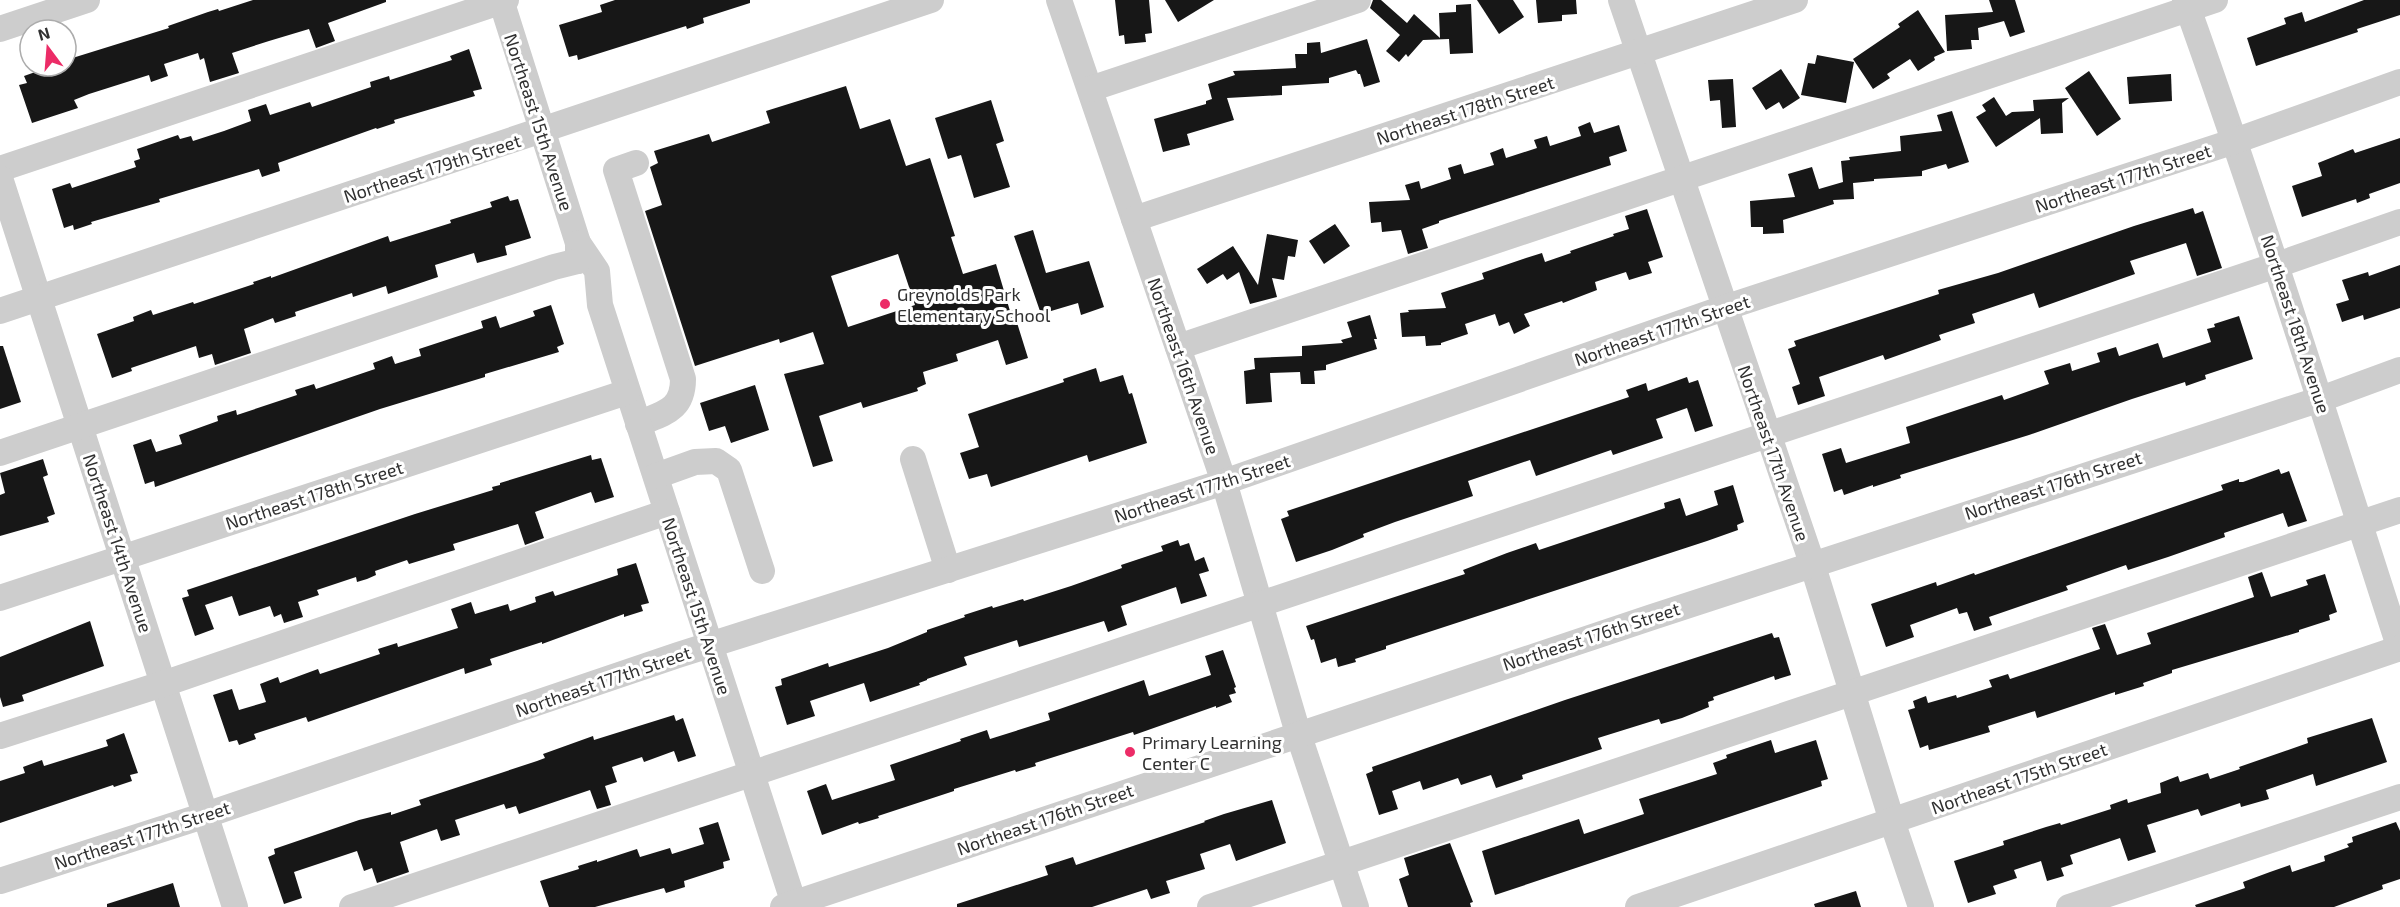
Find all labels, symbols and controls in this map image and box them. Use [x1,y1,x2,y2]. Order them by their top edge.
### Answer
north arrow [18,18,78,78]
text: N [36,22,52,44]
street label: Northeast 15th Avenue [500,31,578,213]
street label: Northeast 178th Street [1373,71,1557,149]
street label: Northeast 179th Street [341,129,524,207]
street label: Northeast 177th Street [2032,139,2214,217]
street label: Northeast 18th Avenue [2257,232,2335,416]
street label: Northeast 16th Avenue [1143,275,1225,457]
place label: Greynolds Park Elementary School [897,283,1051,326]
street label: Northeast 177th Street [1571,290,1753,370]
marker: Greynolds Park Elementary School [878,297,892,311]
street label: Northeast 17th Avenue [1734,362,1814,544]
street label: Northeast 176th Street [1962,446,2145,524]
street label: Northeast 177th Street [1111,449,1293,527]
street label: Northeast 14th Avenue [79,451,157,635]
street label: Northeast 178th Street [222,456,406,534]
street label: Northeast 15th Avenue [658,515,736,697]
street label: Northeast 176th Street [1500,597,1683,675]
street label: Northeast 177th Street [512,641,694,721]
place label: Primary Learning Center C [1142,731,1282,774]
street label: Northeast 175th Street [1928,738,2110,818]
marker: Primary Learning Center C [1123,745,1137,759]
street label: Northeast 176th Street [954,778,1136,860]
street label: Northeast 177th Street [51,796,233,874]

